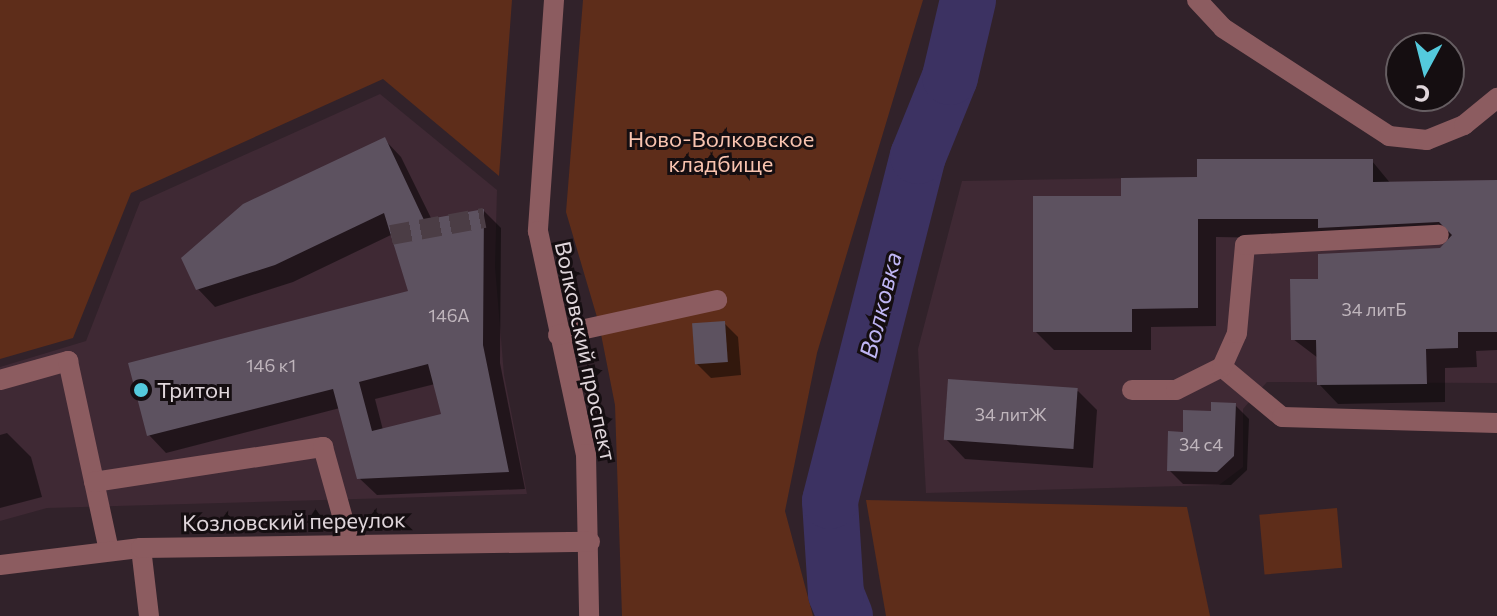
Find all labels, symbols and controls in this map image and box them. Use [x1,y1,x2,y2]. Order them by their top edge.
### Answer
north arrow [1385,32,1465,112]
text: С [1413,80,1431,109]
park label: Ново-Волковское кладбище [628,125,814,176]
street label: Волковский проспект [550,239,622,463]
water label: Волковка [853,249,907,361]
house number: 34 литБ [1342,298,1406,320]
house number: 146А [428,304,470,326]
house number: 146 к1 [246,354,296,376]
place label: Тритон [157,377,231,403]
marker: Тритон [132,381,150,399]
house number: 34 литЖ [975,403,1047,425]
house number: 34 с4 [1179,433,1223,455]
street label: Козловский переулок [182,506,406,536]

